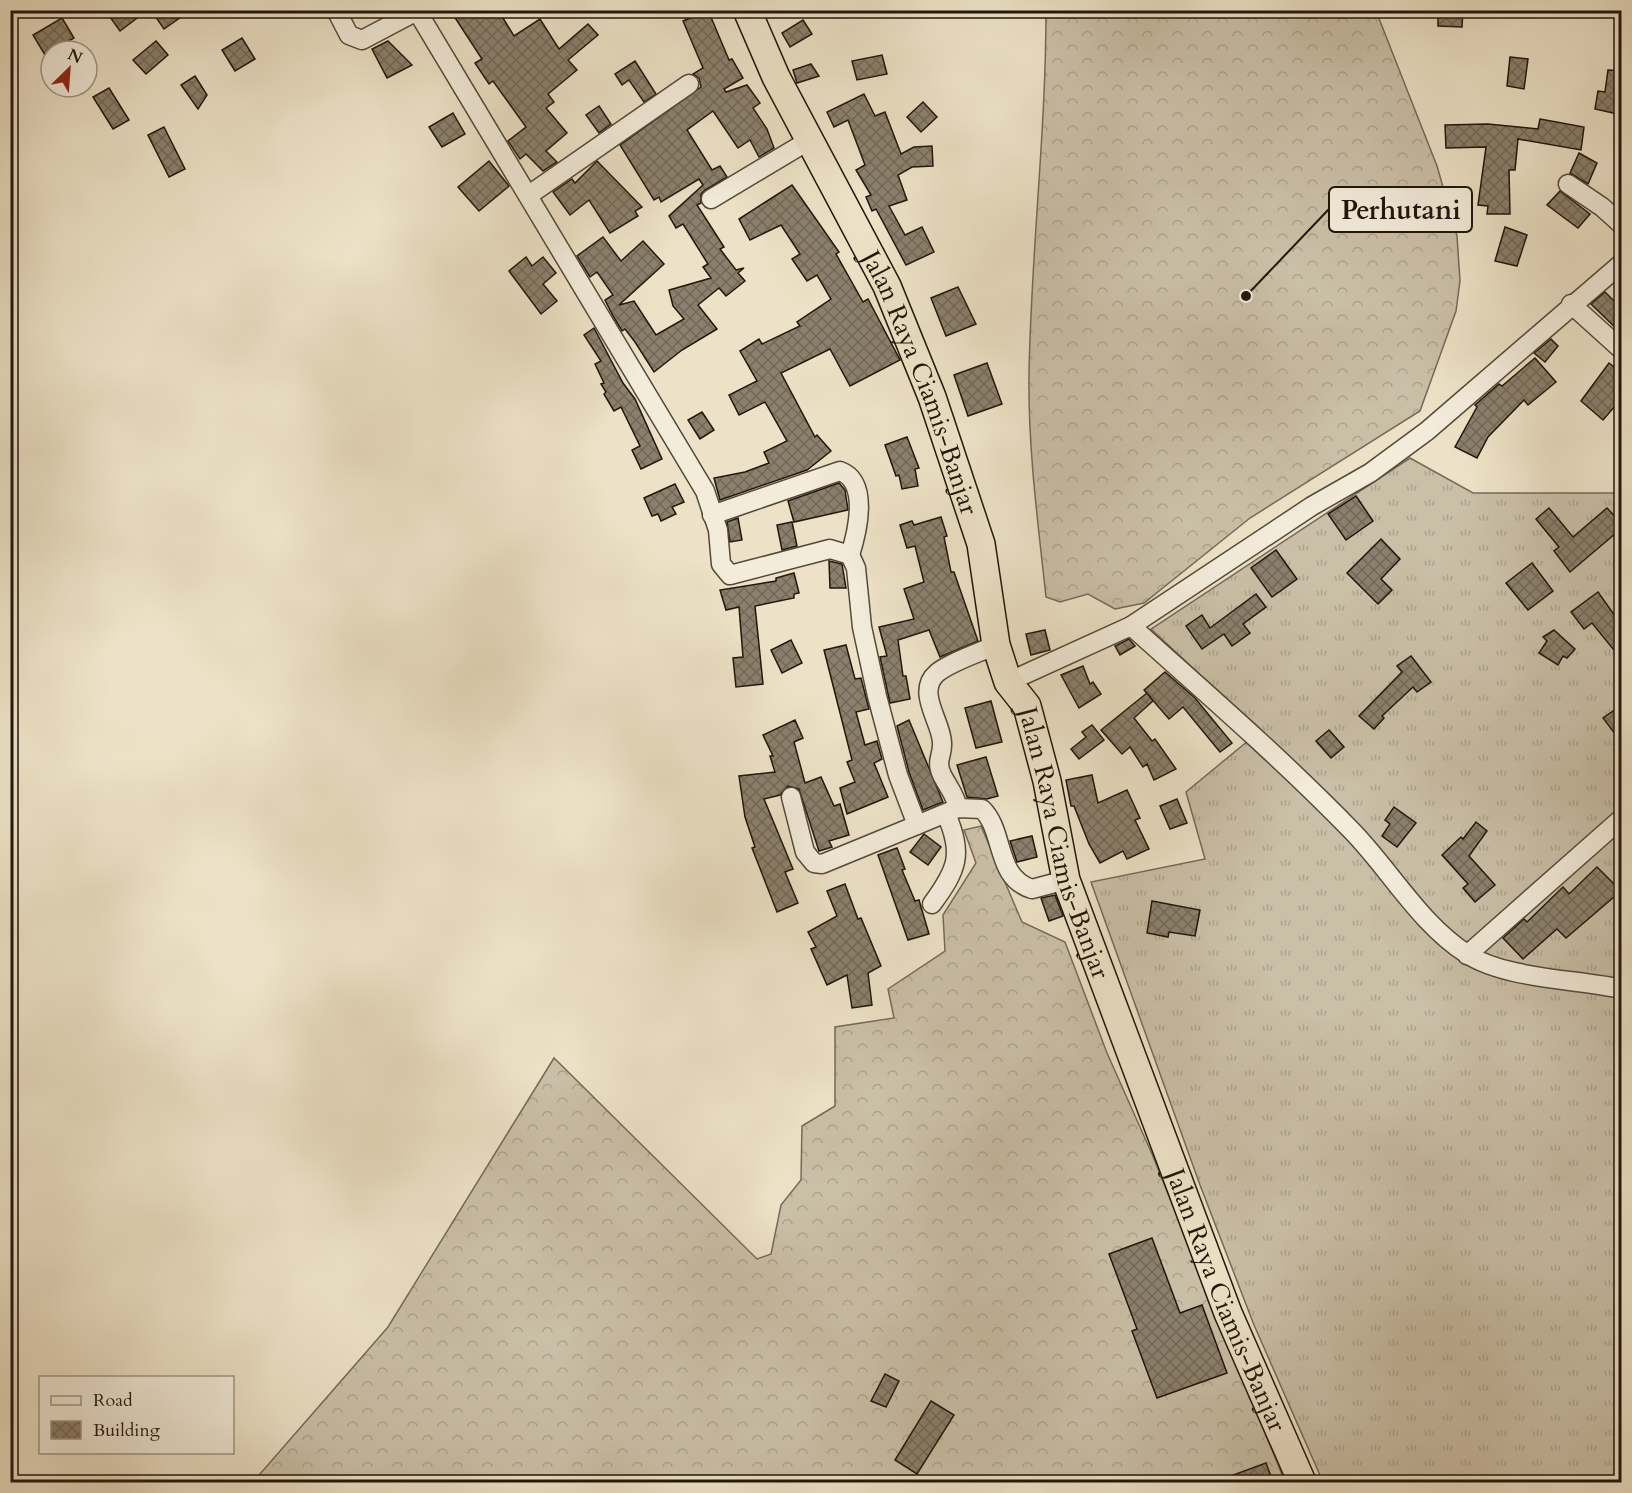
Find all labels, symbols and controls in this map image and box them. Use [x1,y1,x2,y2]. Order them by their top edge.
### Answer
north arrow [39,39,99,99]
text: N [64,43,86,69]
callout: Perhutani [1329,187,1472,232]
text: Perhutani [1341,192,1461,229]
street label: Jalan Raya Ciamis-Banjar [851,241,987,520]
street label: Jalan Raya Ciamis-Banjar [1009,699,1119,984]
street label: Jalan Raya Ciamis-Banjar [1156,1160,1295,1438]
legend [39,1376,234,1454]
text: Road [93,1388,133,1413]
text: Building [93,1418,161,1443]

